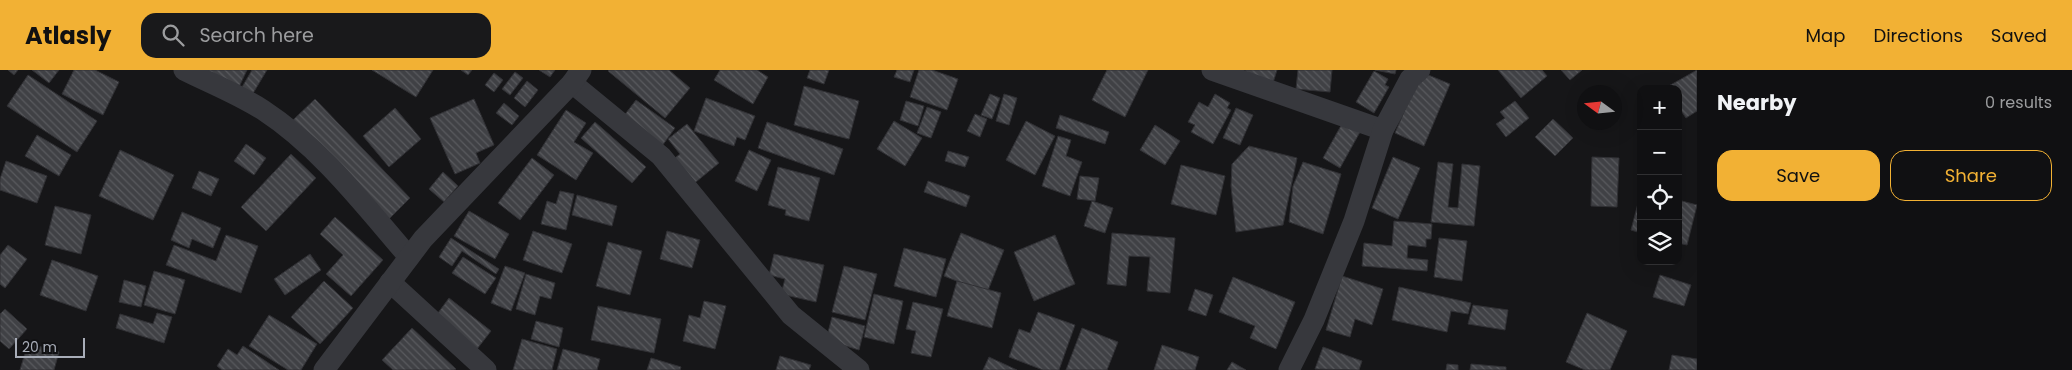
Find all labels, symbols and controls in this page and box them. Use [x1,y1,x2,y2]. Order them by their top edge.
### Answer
search box [141,13,491,58]
text: Atlasly [25,19,111,52]
icon: search [159,21,187,49]
text: Search here [199,22,314,49]
text: Map [1806,23,1845,48]
text: Directions [1873,23,1963,48]
text: Saved [1991,23,2047,48]
north arrow [1577,85,1622,130]
map controls [1637,85,1682,265]
button: + [1637,85,1682,130]
text: Nearby [1717,88,1797,117]
text: 0 results [1985,91,2052,114]
button: − [1637,130,1682,175]
button: Save [1717,150,1880,201]
button: Share [1890,150,2052,201]
button: locate [1637,175,1682,220]
button: layers [1637,220,1682,265]
scale bar [15,335,85,358]
text: 20 m [22,337,57,357]

